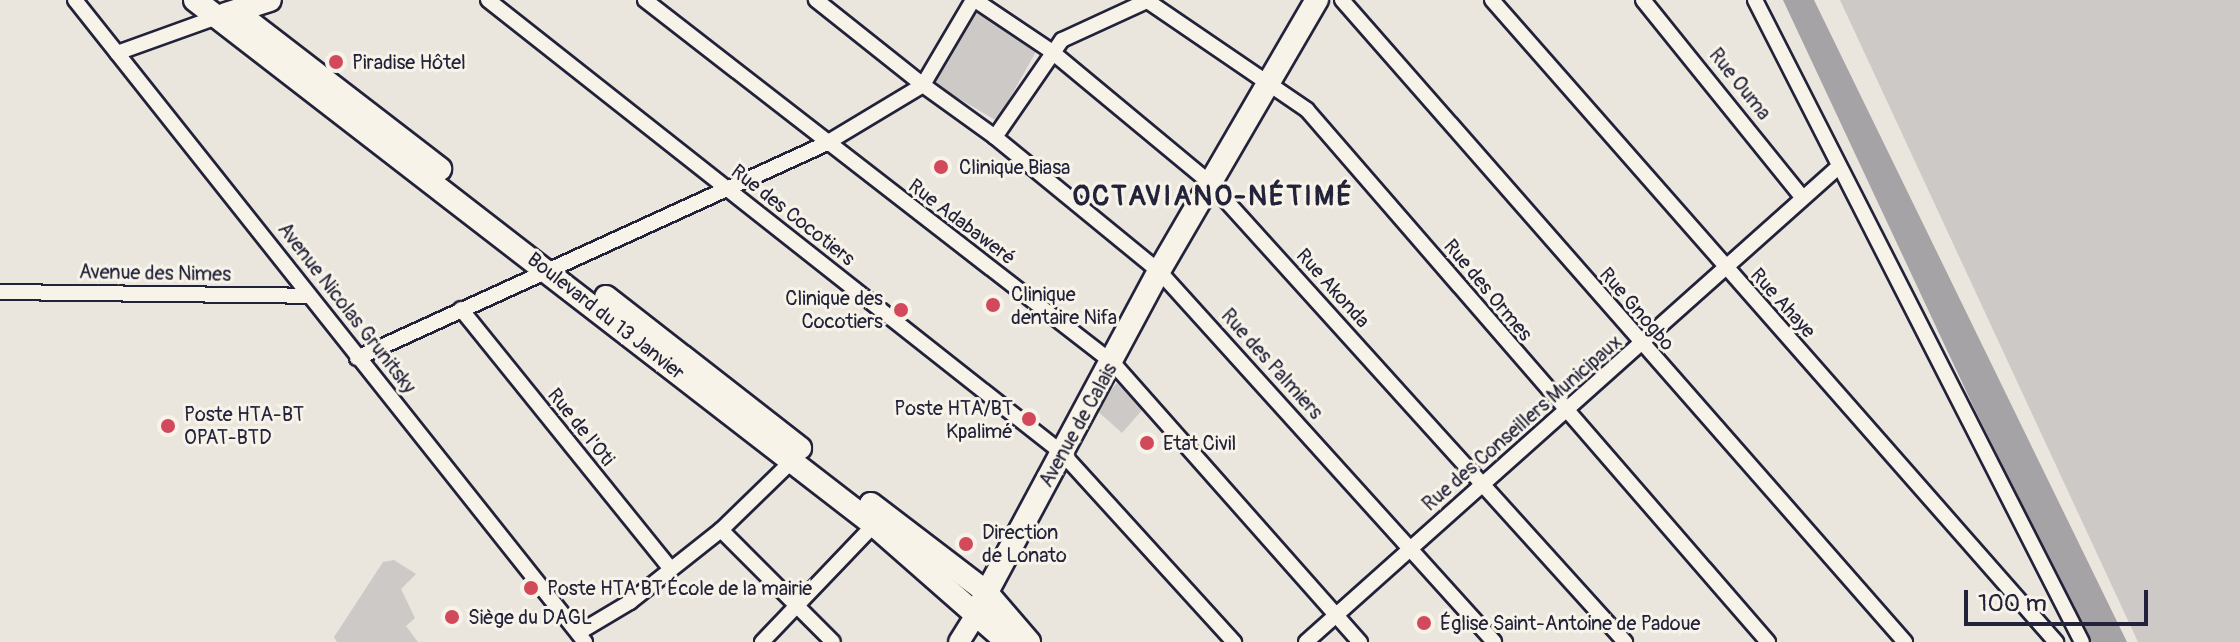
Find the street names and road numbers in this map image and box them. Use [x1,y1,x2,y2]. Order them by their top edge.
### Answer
street label: Rue Ouma [1704,43,1776,125]
street label: Rue des Cocotiers [726,159,860,271]
street label: Rue Adabaweré [904,174,1020,270]
street label: Avenue Nicolas Grunitsky [273,218,421,398]
street label: Rue des Ormes [1439,234,1537,346]
street label: Rue Akonda [1291,244,1375,332]
street label: Boulevard du 13 Janvier [523,247,689,385]
street label: Avenue des Nimes [79,260,231,286]
street label: Rue Gnogbo [1594,263,1680,355]
street label: Rue Ahaye [1745,263,1821,343]
street label: Rue des Palmiers [1216,304,1328,424]
street label: Rue des Conseillers Municipaux [1417,330,1627,516]
street label: Avenue de Calais [1034,359,1122,491]
street label: Rue de l'Oti [542,383,620,471]

